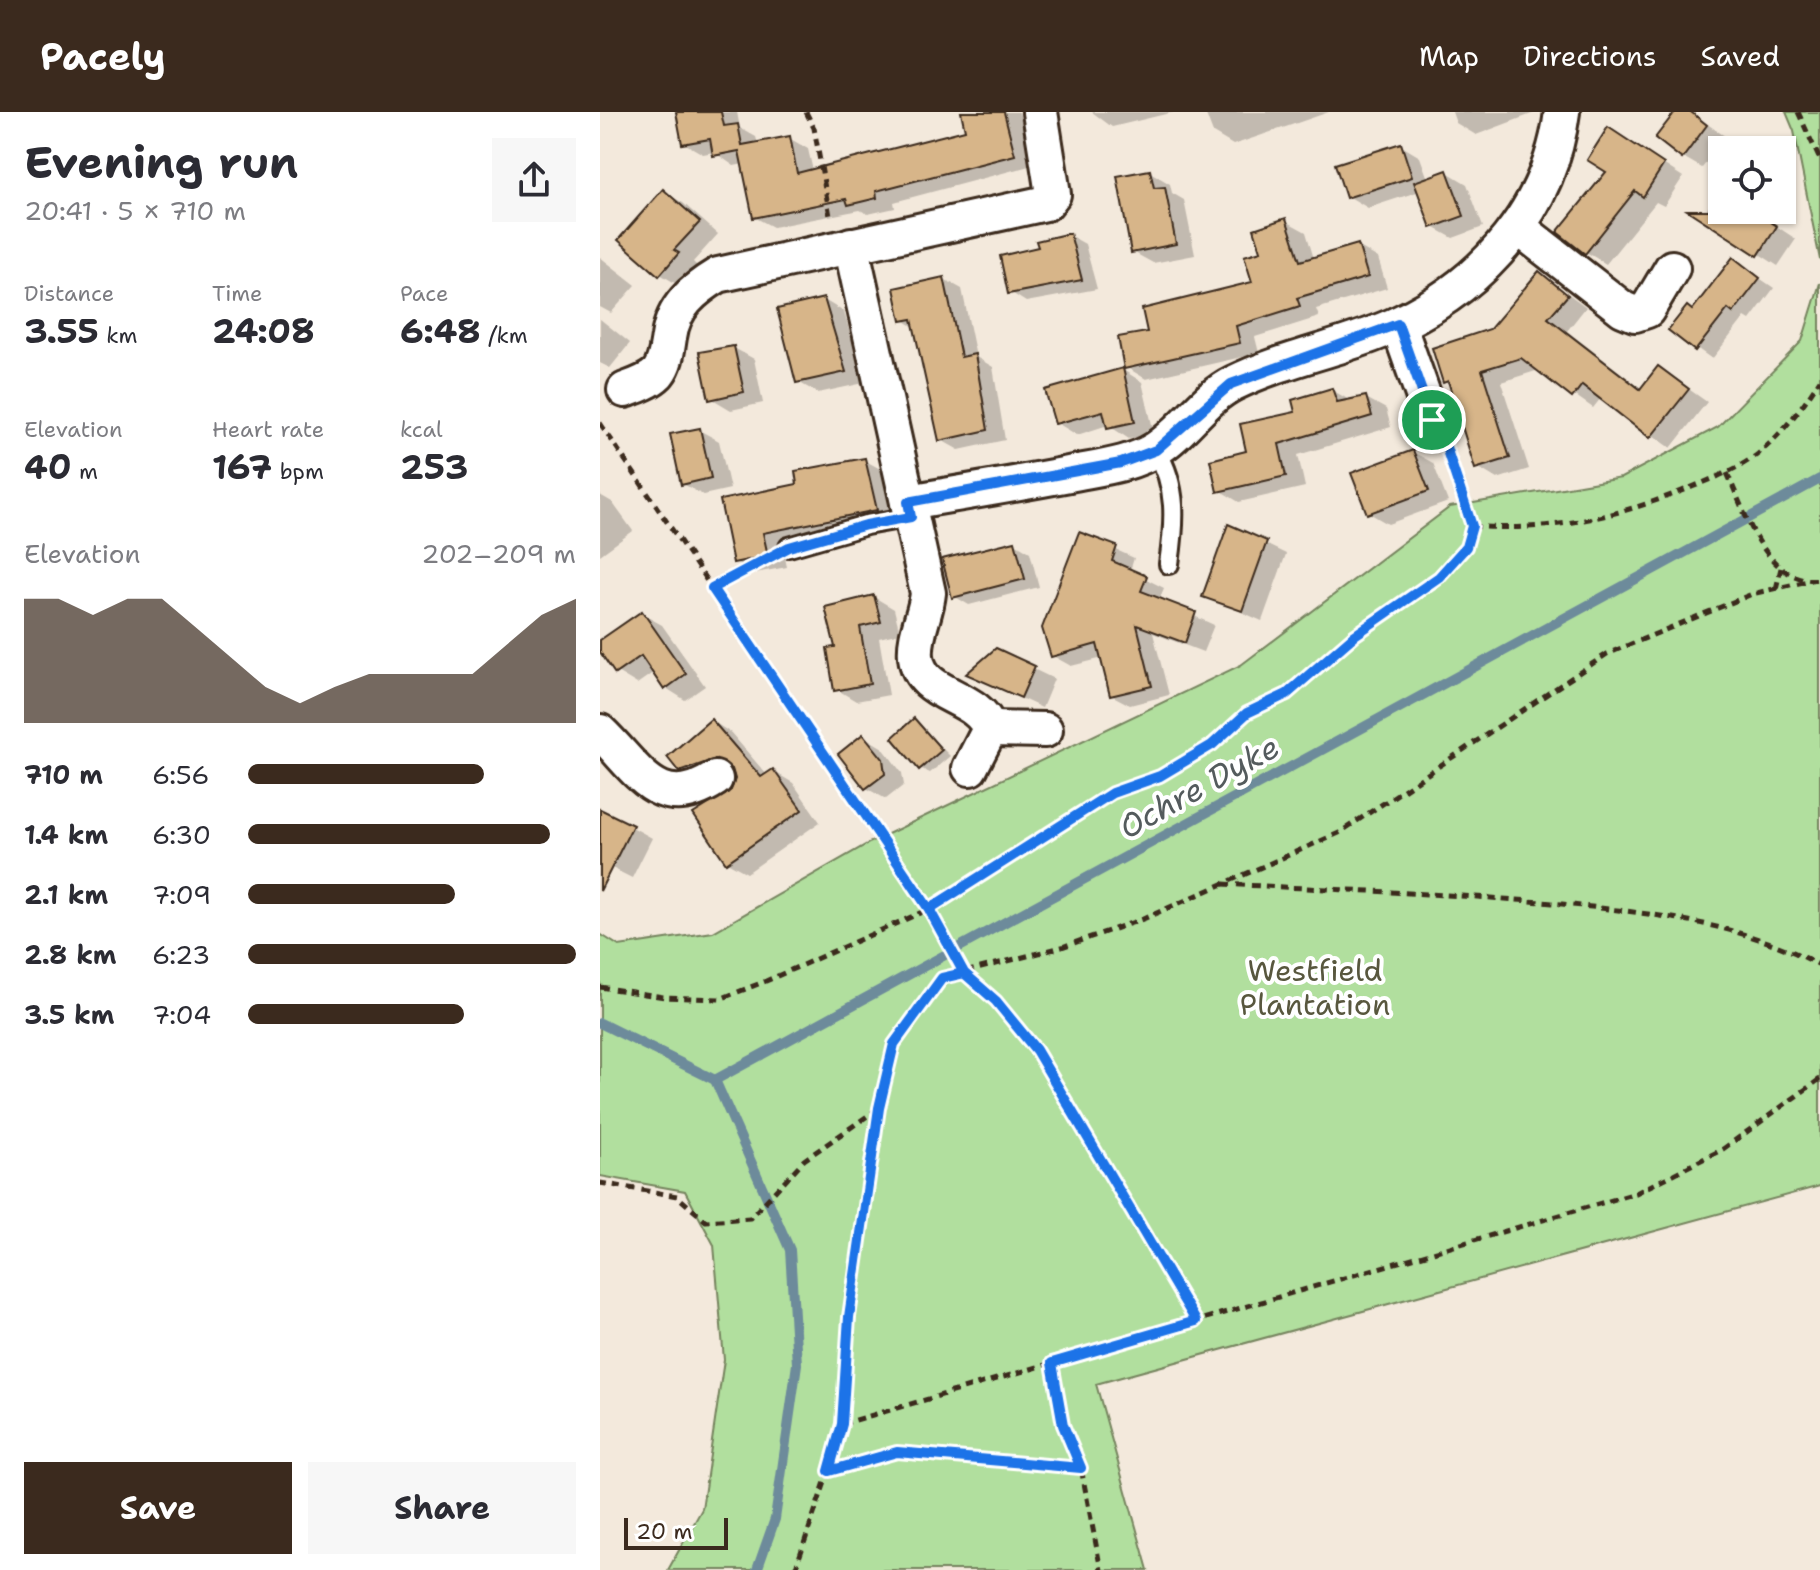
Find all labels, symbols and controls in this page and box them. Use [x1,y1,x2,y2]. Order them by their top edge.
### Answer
text: Pacely [40,31,166,82]
text: Map [1419,37,1479,75]
text: Directions [1523,37,1657,75]
text: Saved [1701,37,1780,75]
text: Evening run [24,133,298,192]
map controls [1708,136,1796,224]
button: locate [1708,136,1796,224]
button: share [492,138,576,222]
text: 20:41 · 5 × 710 m [24,193,246,228]
text: Distance [24,279,114,308]
text: Time [212,279,262,308]
text: Pace [400,279,448,308]
text: 3.55 [24,308,99,354]
text: 24:08 [212,308,315,354]
text: 6:48 [400,308,481,354]
text: km [99,321,137,350]
text: /km [481,321,528,350]
pin [1398,386,1466,454]
icon: arrive [1410,398,1454,442]
text: Elevation [24,415,122,444]
text: Heart rate [212,415,324,444]
text: kcal [400,415,443,444]
text: 40 [24,444,72,490]
text: 167 [212,444,272,490]
text: 253 [400,444,468,490]
text: m [72,457,98,486]
text: bpm [272,457,324,486]
text: Elevation [24,536,140,571]
text: 202–209 m [421,536,576,571]
water label: Ochre Dyke [1111,725,1287,848]
text: 710 m [24,757,103,792]
text: 6:56 [152,757,210,792]
text: 1.4 km [24,817,108,852]
text: 6:30 [152,817,211,852]
text: 2.1 km [24,877,108,912]
text: 7:09 [152,877,211,912]
text: 2.8 km [24,937,117,972]
text: 6:23 [152,937,210,972]
park label: Westfield Plantation [1240,950,1390,1025]
text: 3.5 km [24,997,115,1032]
text: 7:04 [152,997,211,1032]
button: Save [24,1462,292,1554]
button: Share [308,1462,576,1554]
scale bar [624,1514,728,1550]
text: 20 m [636,1517,693,1546]

